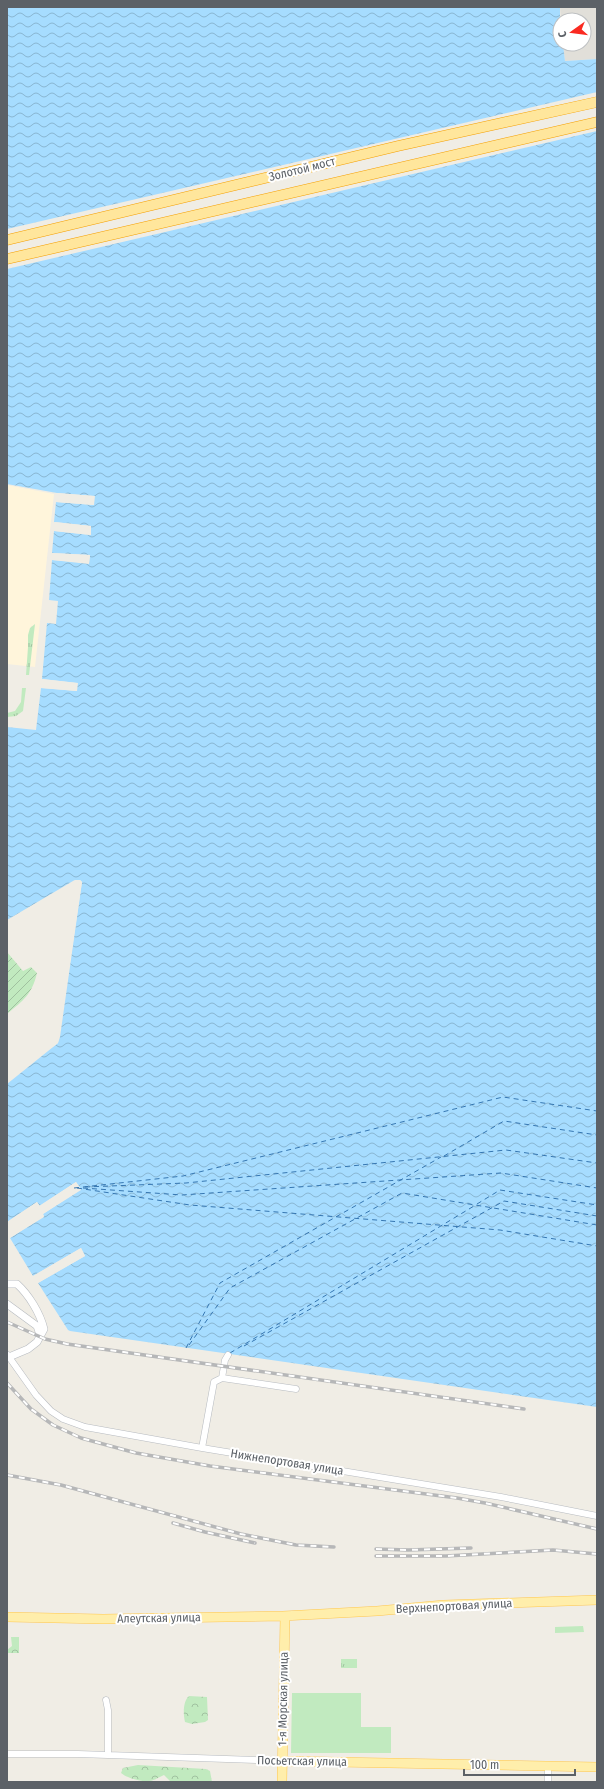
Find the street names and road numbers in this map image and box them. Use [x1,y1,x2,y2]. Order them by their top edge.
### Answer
street label: Золотой мост [267,154,337,184]
street label: Нижнепортовая улица [230,1446,345,1478]
street label: Верхнепортовая улица [395,1596,513,1616]
street label: Алеутская улица [117,1610,201,1626]
street label: 1-я Морская улица [275,1652,291,1746]
street label: Посьетская улица [257,1753,347,1769]

